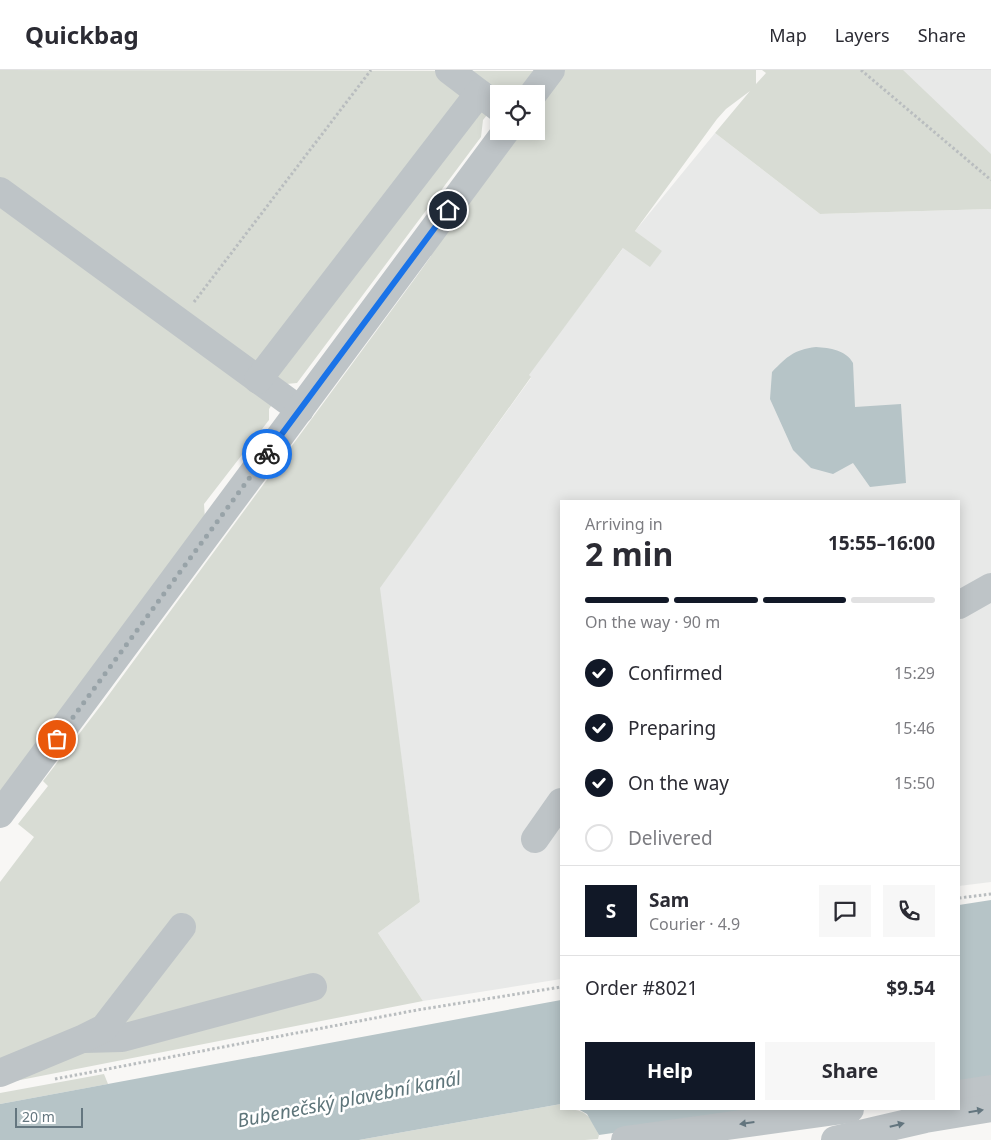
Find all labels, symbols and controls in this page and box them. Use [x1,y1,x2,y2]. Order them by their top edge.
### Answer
text: Quickbag [25,18,139,51]
text: Map [769,23,807,47]
text: Layers [835,23,890,47]
text: Share [918,23,966,47]
map controls [490,85,545,140]
button: locate [490,85,545,140]
pin [427,189,469,231]
icon: home [434,196,462,224]
courier [242,429,292,479]
icon: bike [253,440,281,468]
text: Arriving in [585,513,663,535]
text: 15:55–16:00 [828,530,935,556]
text: 2 min [585,532,673,575]
text: On the way · 90 m [585,611,720,633]
icon: check [585,659,613,687]
text: Confirmed [628,660,723,686]
text: 15:29 [894,662,935,684]
icon: check [585,714,613,742]
text: Preparing [628,715,716,741]
text: 15:46 [894,717,935,739]
pin [36,718,78,760]
icon: bag [43,725,71,753]
icon: check [585,769,613,797]
text: On the way [628,770,729,796]
text: 15:50 [894,772,935,794]
text: Delivered [628,825,713,851]
button: chat [819,885,871,937]
button: phone [883,885,935,937]
text: Sam [649,887,689,913]
text: S [606,898,616,924]
text: Courier · 4.9 [649,913,740,935]
text: Order #8021 [585,975,698,1001]
text: $9.54 [886,975,935,1001]
button: Help [585,1042,755,1100]
button: Share [765,1042,935,1100]
water label: Bubenečský plavební kanál [235,1064,464,1133]
scale bar [15,1105,82,1128]
one-way arrow [968,1106,984,1114]
text: 20 m [22,1107,55,1126]
one-way arrow [739,1119,755,1127]
one-way arrow [890,1121,905,1129]

